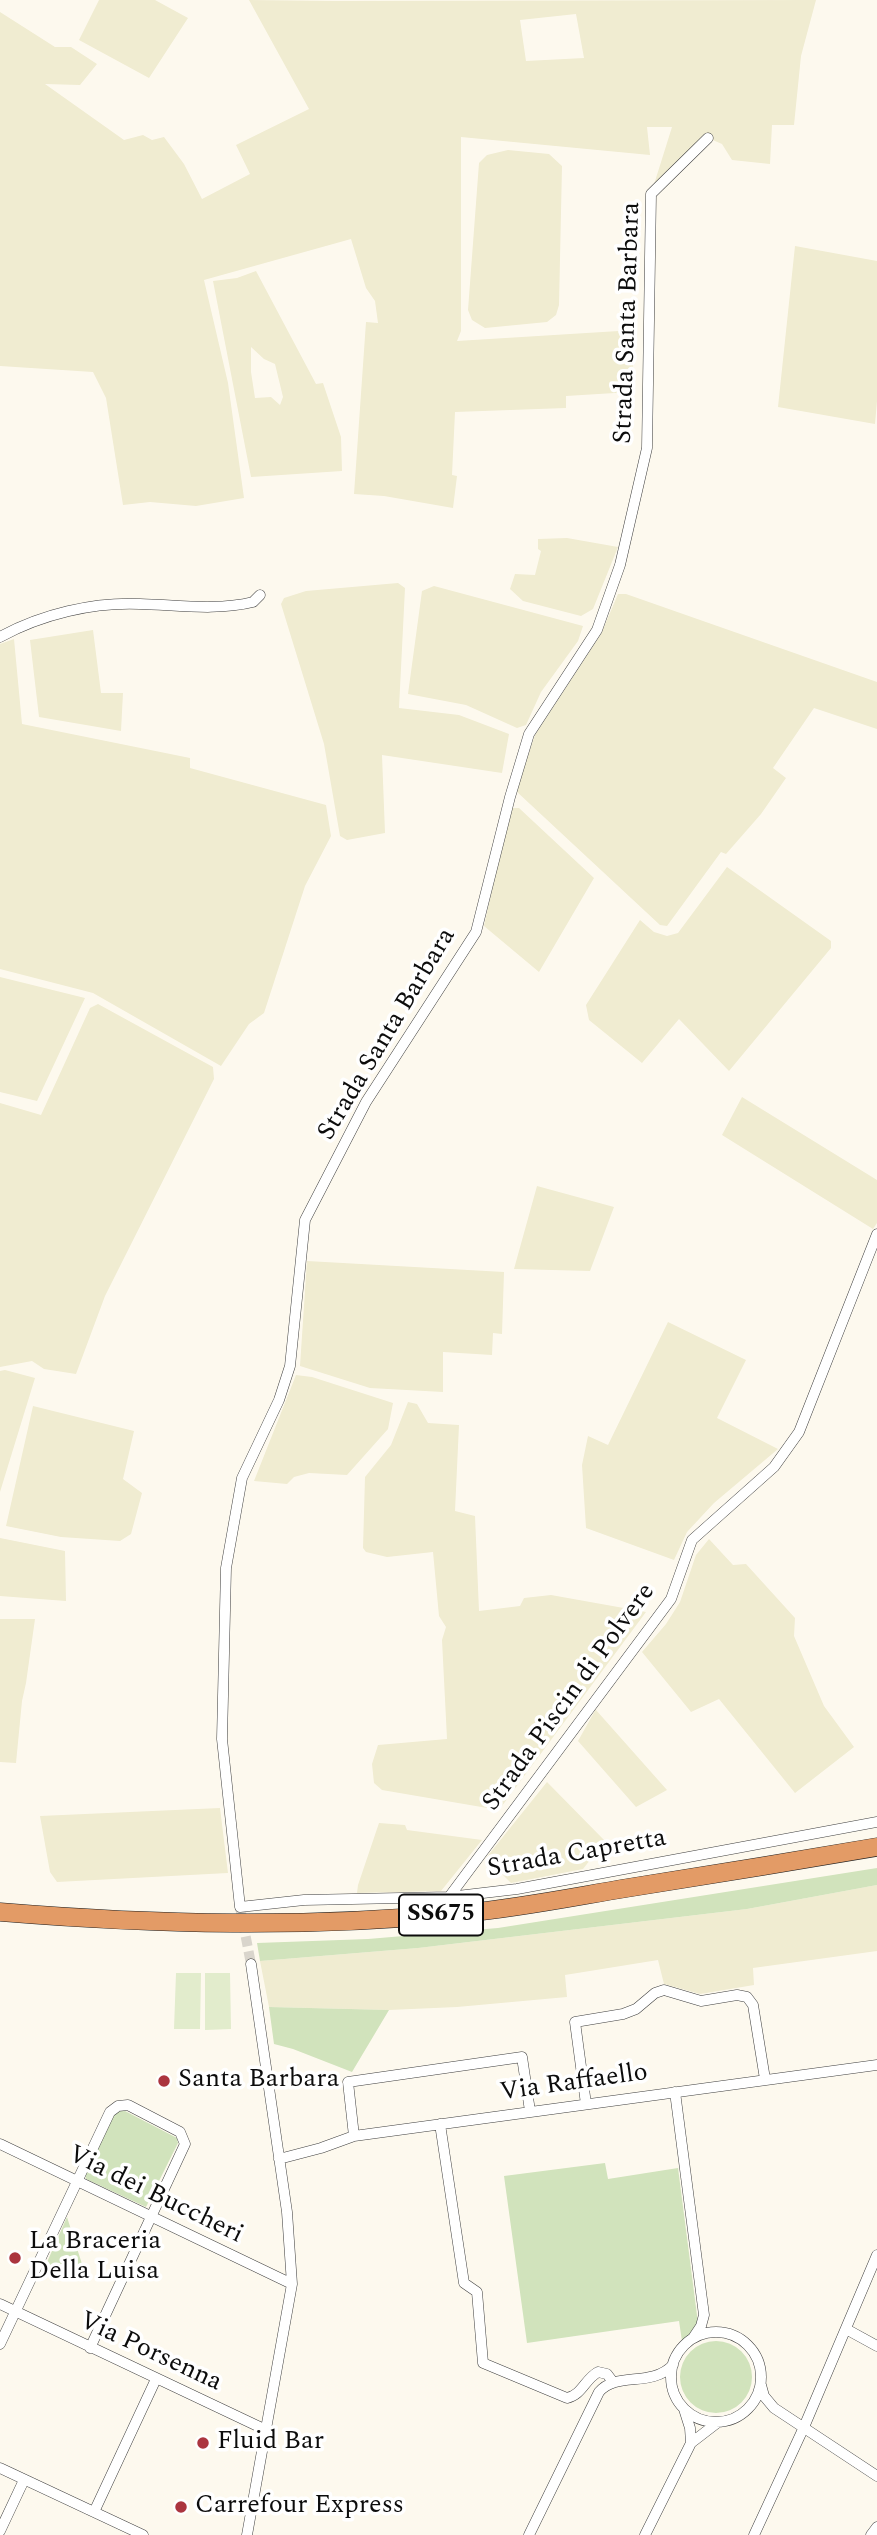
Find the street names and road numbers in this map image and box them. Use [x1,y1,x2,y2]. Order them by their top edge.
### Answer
street label: Strada Santa Barbara [609,202,649,444]
street label: Strada Santa Barbara [312,923,464,1147]
street label: Strada Piscin di Polvere [477,1578,663,1818]
street label: Strada Capretta [485,1824,669,1886]
road number: SS675 [399,1894,483,1936]
street label: Via Raffaello [498,2058,650,2110]
street label: Via dei Buccheri [62,2140,248,2252]
street label: Via Porsenna [74,2306,226,2400]

